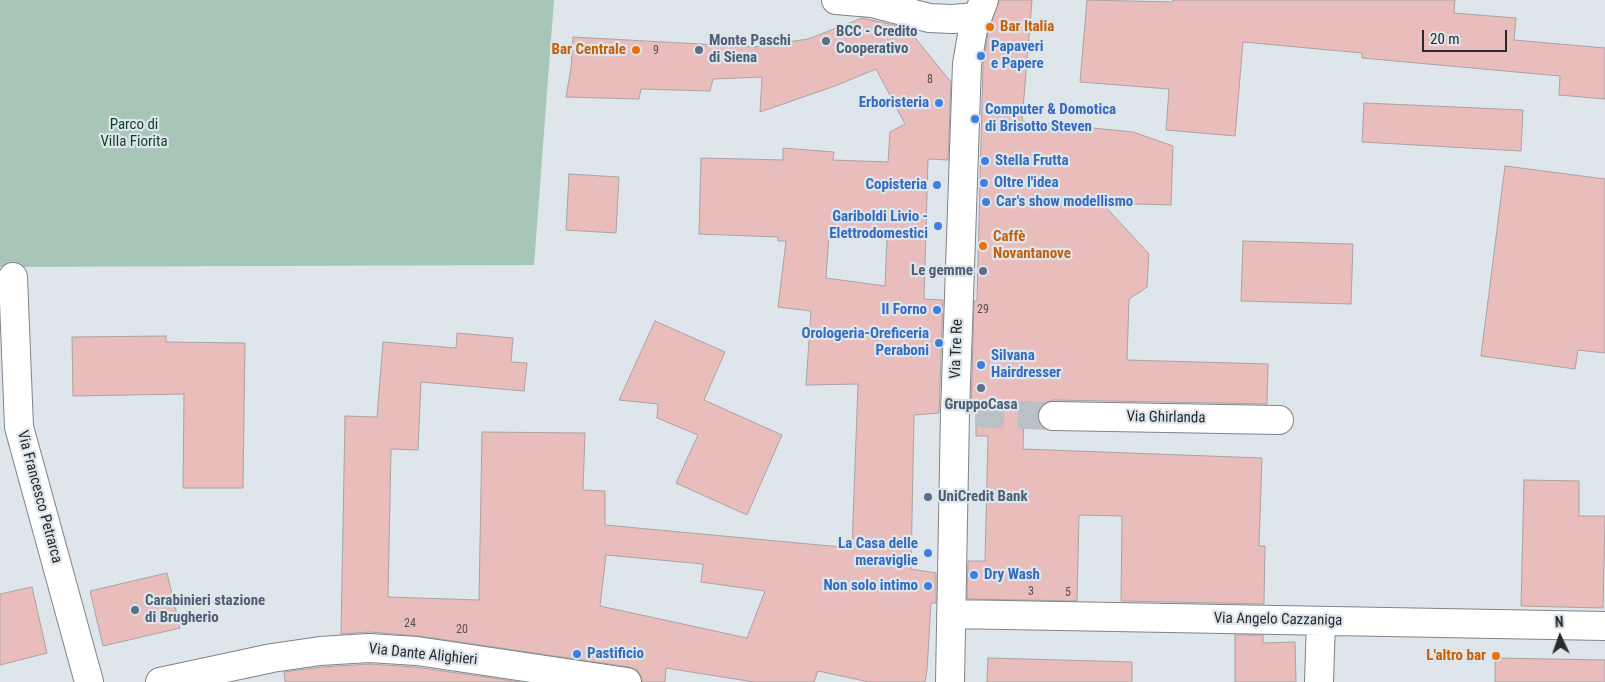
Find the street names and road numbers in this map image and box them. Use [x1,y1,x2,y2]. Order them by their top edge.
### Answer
street label: Via Tre Re [947,319,967,379]
street label: Via Ghirlanda [1126,408,1206,428]
street label: Via Francesco Petrarca [13,429,65,565]
street label: Via Angelo Cazzaniga [1214,610,1342,630]
street label: Via Dante Alighieri [368,640,478,670]

